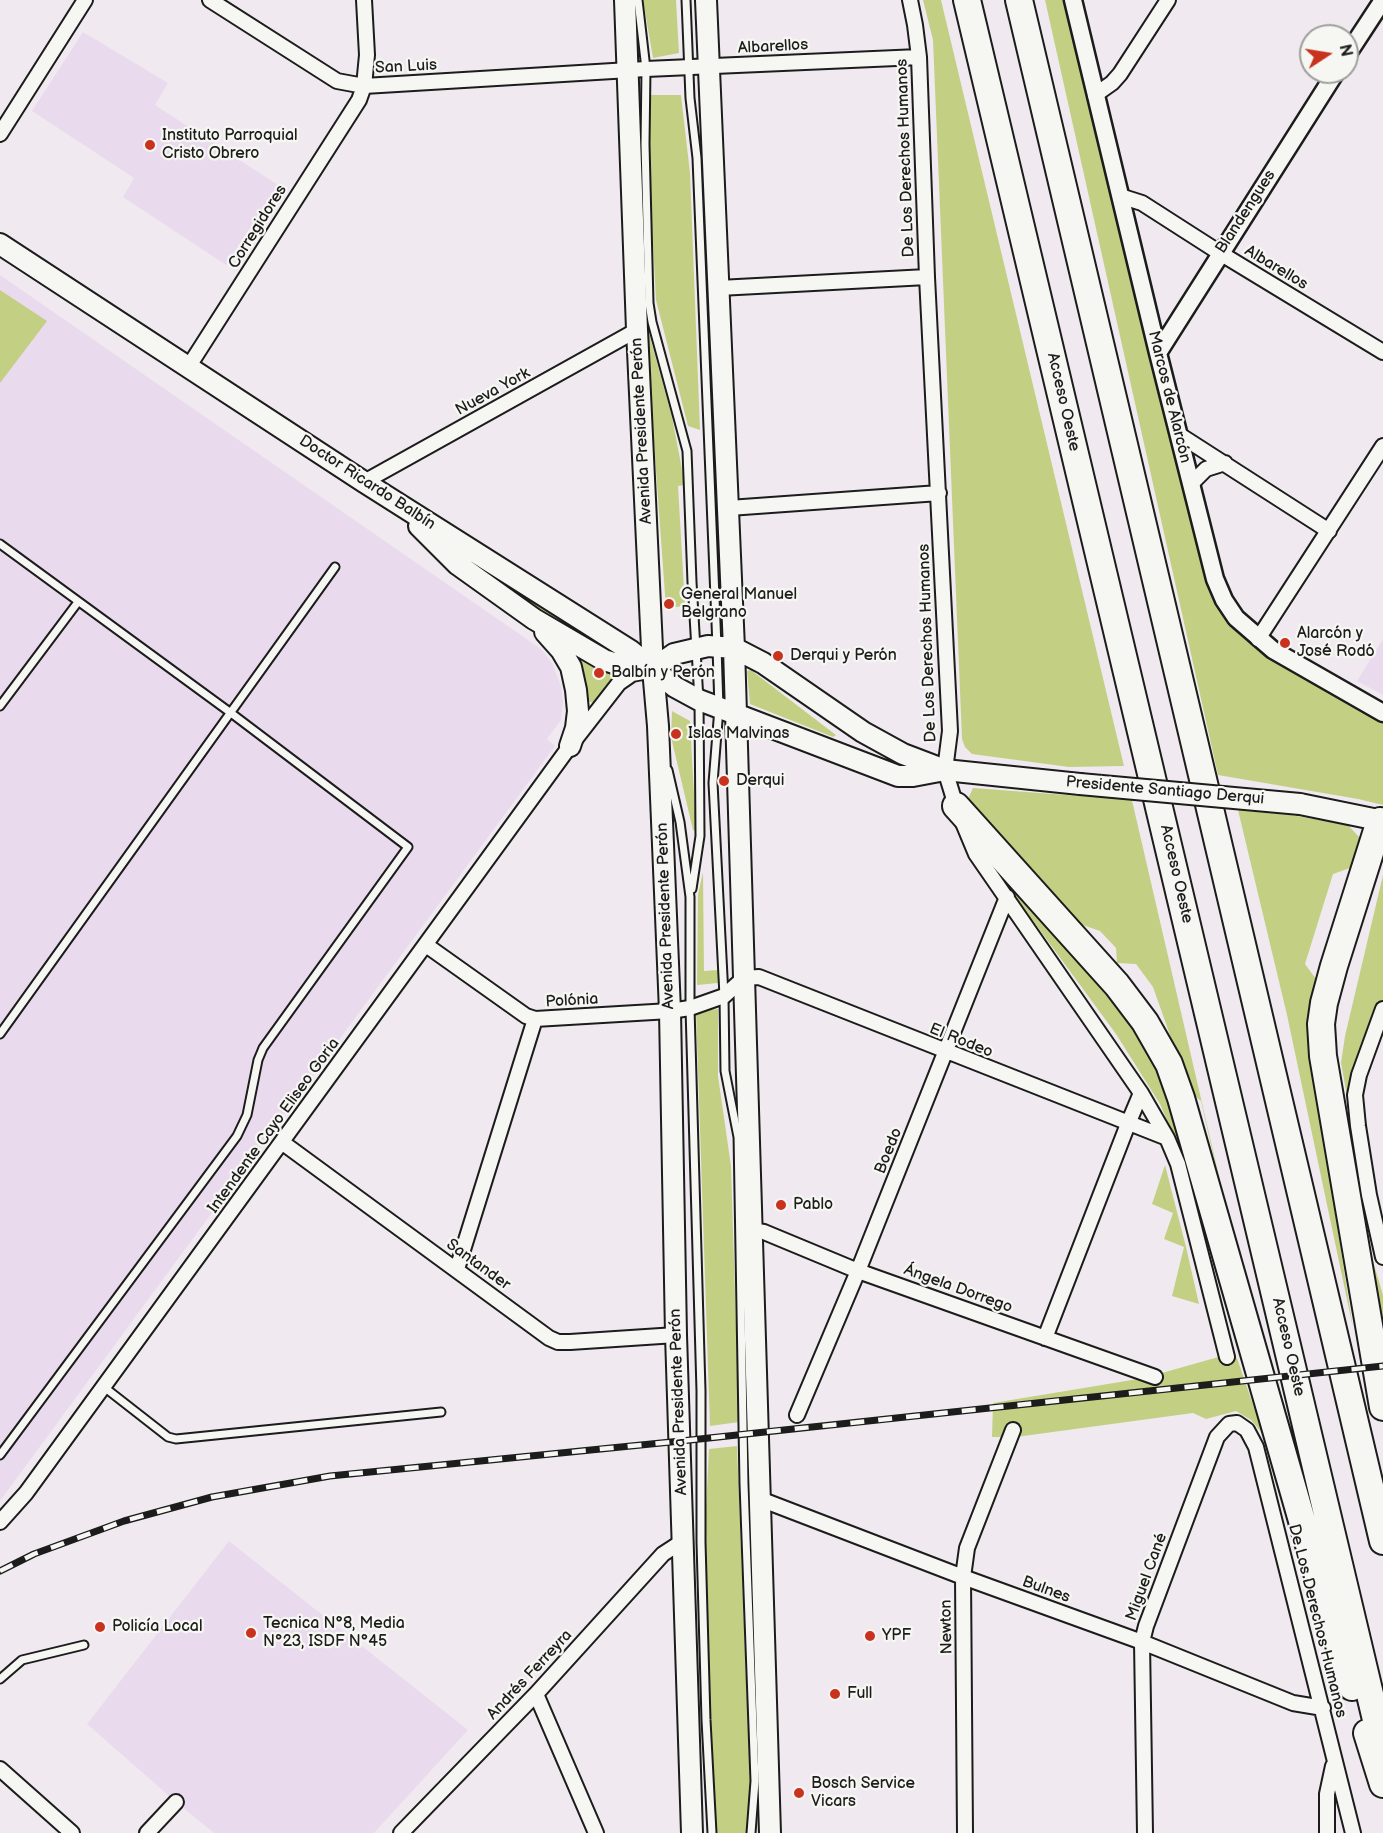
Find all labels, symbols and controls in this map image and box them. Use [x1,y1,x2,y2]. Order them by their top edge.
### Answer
north arrow [1299,24,1359,84]
street label: Albarellos [737,36,809,58]
text: N [1335,43,1356,58]
street label: San Luis [375,56,437,78]
street label: De Los Derechos Humanos [893,58,919,258]
place label: Instituto Parroquial Cristo Obrero [162,126,298,164]
marker: Instituto Parroquial Cristo Obrero [143,138,157,152]
street label: Blandengues [1212,167,1280,257]
street label: Corregidores [225,182,291,272]
street label: Albarellos [1241,242,1311,294]
street label: Marcos de Alarcón [1143,329,1195,465]
street label: Avenida Presidente Perón [628,337,656,525]
street label: Acceso Oeste [1042,351,1084,453]
street label: Nueva York [453,364,533,420]
street label: Doctor Ricardo Balbín [295,432,439,534]
street label: De Los Derechos Humanos [915,543,941,743]
place label: General Manuel Belgrano [681,585,797,623]
marker: General Manuel Belgrano [662,597,676,611]
place label: Alarcón y José Rodó [1297,624,1375,662]
marker: Alarcón y José Rodó [1278,636,1292,650]
place label: Derqui y Perón [790,646,897,666]
marker: Derqui y Perón [771,649,785,663]
place label: Balbín y Perón [611,663,715,683]
marker: Balbín y Perón [592,666,606,680]
place label: Islas Malvinas [688,724,789,744]
marker: Islas Malvinas [669,727,683,741]
place label: Derqui [736,771,784,791]
street label: Presidente Santiago Derqui [1065,773,1265,809]
marker: Derqui [717,774,731,788]
street label: Avenida Presidente Perón [653,822,679,1010]
street label: Acceso Oeste [1155,823,1197,925]
street label: Polónia [545,990,599,1012]
street label: El Rodeo [927,1020,995,1062]
street label: Intendente Cayo Eliseo Goria [204,1035,344,1217]
street label: Boedo [871,1125,907,1177]
place label: Pablo [793,1195,833,1215]
marker: Pablo [774,1198,788,1212]
street label: Santander [442,1235,514,1295]
street label: Ángela Dorrego [901,1260,1015,1318]
street label: Acceso Oeste [1267,1296,1309,1398]
street label: Avenida Presidente Perón [666,1308,692,1496]
street label: De Los Derechos Humanos [1284,1522,1350,1720]
street label: Miguel Cané [1122,1530,1172,1624]
street label: Bulnes [1019,1572,1073,1608]
street label: Newton [937,1599,957,1655]
place label: Tecnica N°8, Media N°23, ISDF N°45 [263,1614,405,1652]
place label: Policía Local [112,1617,202,1637]
marker: Policía Local [93,1620,107,1634]
marker: Tecnica N°8, Media N°23, ISDF N°45 [244,1626,258,1640]
street label: Andrés Ferreyra [483,1626,577,1724]
place label: YPF [882,1626,911,1646]
marker: YPF [863,1629,877,1643]
place label: Full [847,1684,872,1704]
marker: Full [828,1687,842,1701]
place label: Bosch Service Vicars [811,1774,915,1812]
marker: Bosch Service Vicars [792,1786,806,1800]

